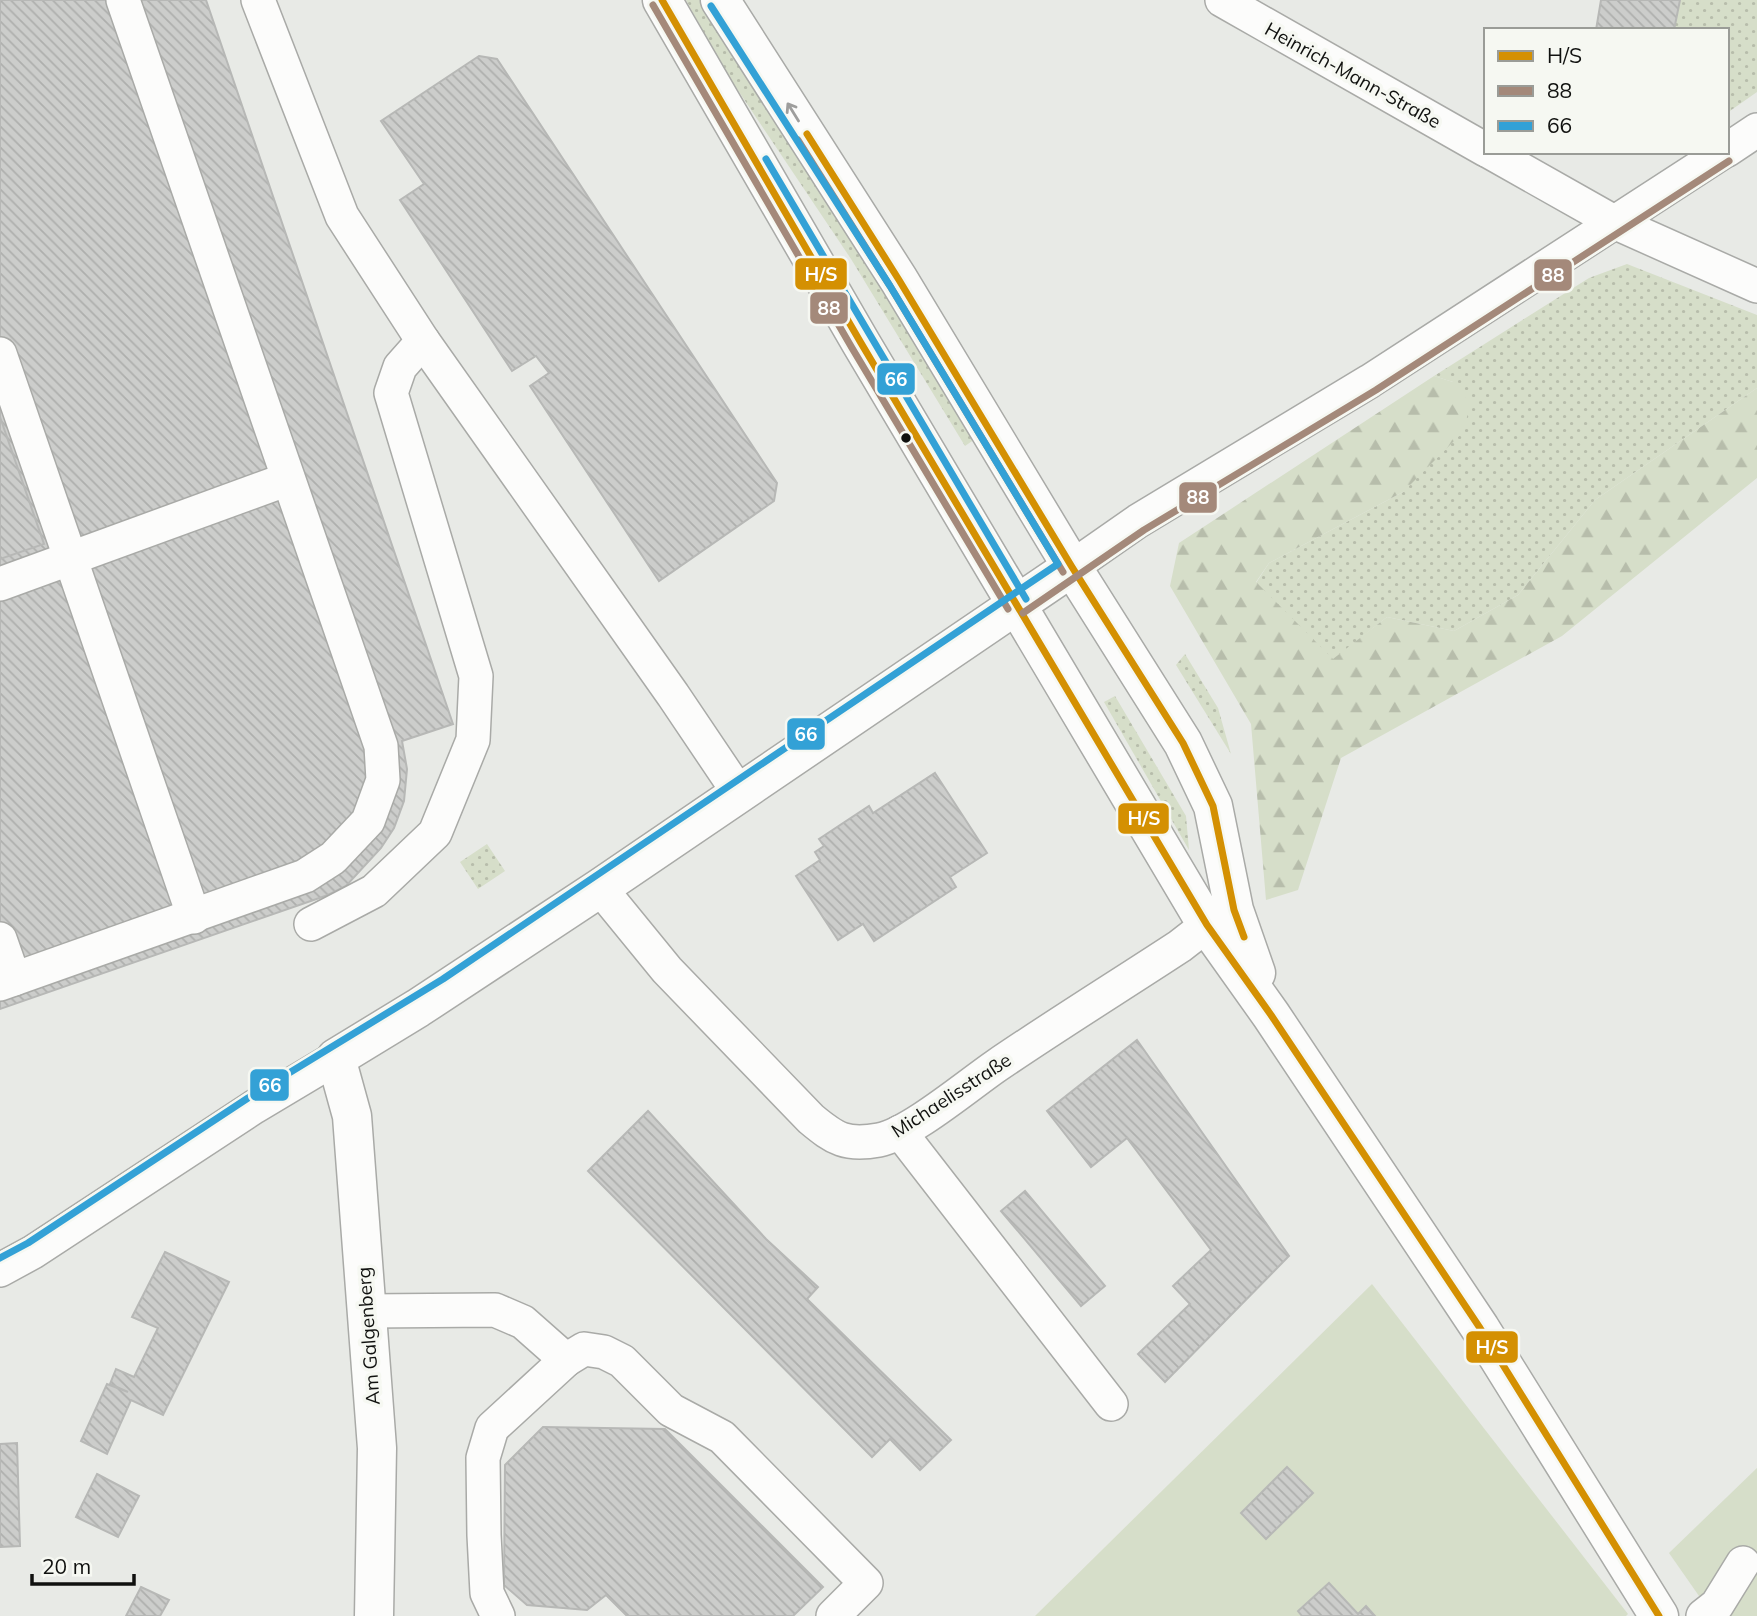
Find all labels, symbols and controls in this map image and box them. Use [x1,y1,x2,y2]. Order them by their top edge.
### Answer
street label: Heinrich-Mann-Straße [1261,17,1445,133]
legend [1484,28,1729,154]
text: H/S [1547,42,1582,68]
text: 88 [1547,77,1572,103]
one-way arrow [785,103,799,123]
text: 66 [1547,112,1572,138]
line badge: H/S [794,257,848,291]
line badge: 88 [1533,258,1573,292]
text: H/S [805,262,837,286]
text: 88 [1542,263,1564,287]
line badge: 88 [809,291,849,325]
text: 88 [818,296,840,320]
line badge: 66 [876,362,916,396]
text: 66 [885,367,907,391]
unlabelled marker [899,431,913,445]
line badge: 88 [1178,481,1218,514]
text: 88 [1187,485,1209,509]
line badge: 66 [786,717,826,751]
text: 66 [795,722,817,746]
line badge: H/S [1117,802,1170,835]
text: H/S [1128,806,1160,830]
street label: Michaelisstraße [887,1047,1015,1143]
line badge: 66 [249,1068,290,1102]
text: 66 [259,1073,281,1097]
street label: Am Galgenberg [351,1266,385,1406]
line badge: H/S [1465,1330,1519,1364]
text: H/S [1476,1335,1508,1359]
scale bar [32,1542,133,1586]
text: 20 m [42,1553,91,1579]

